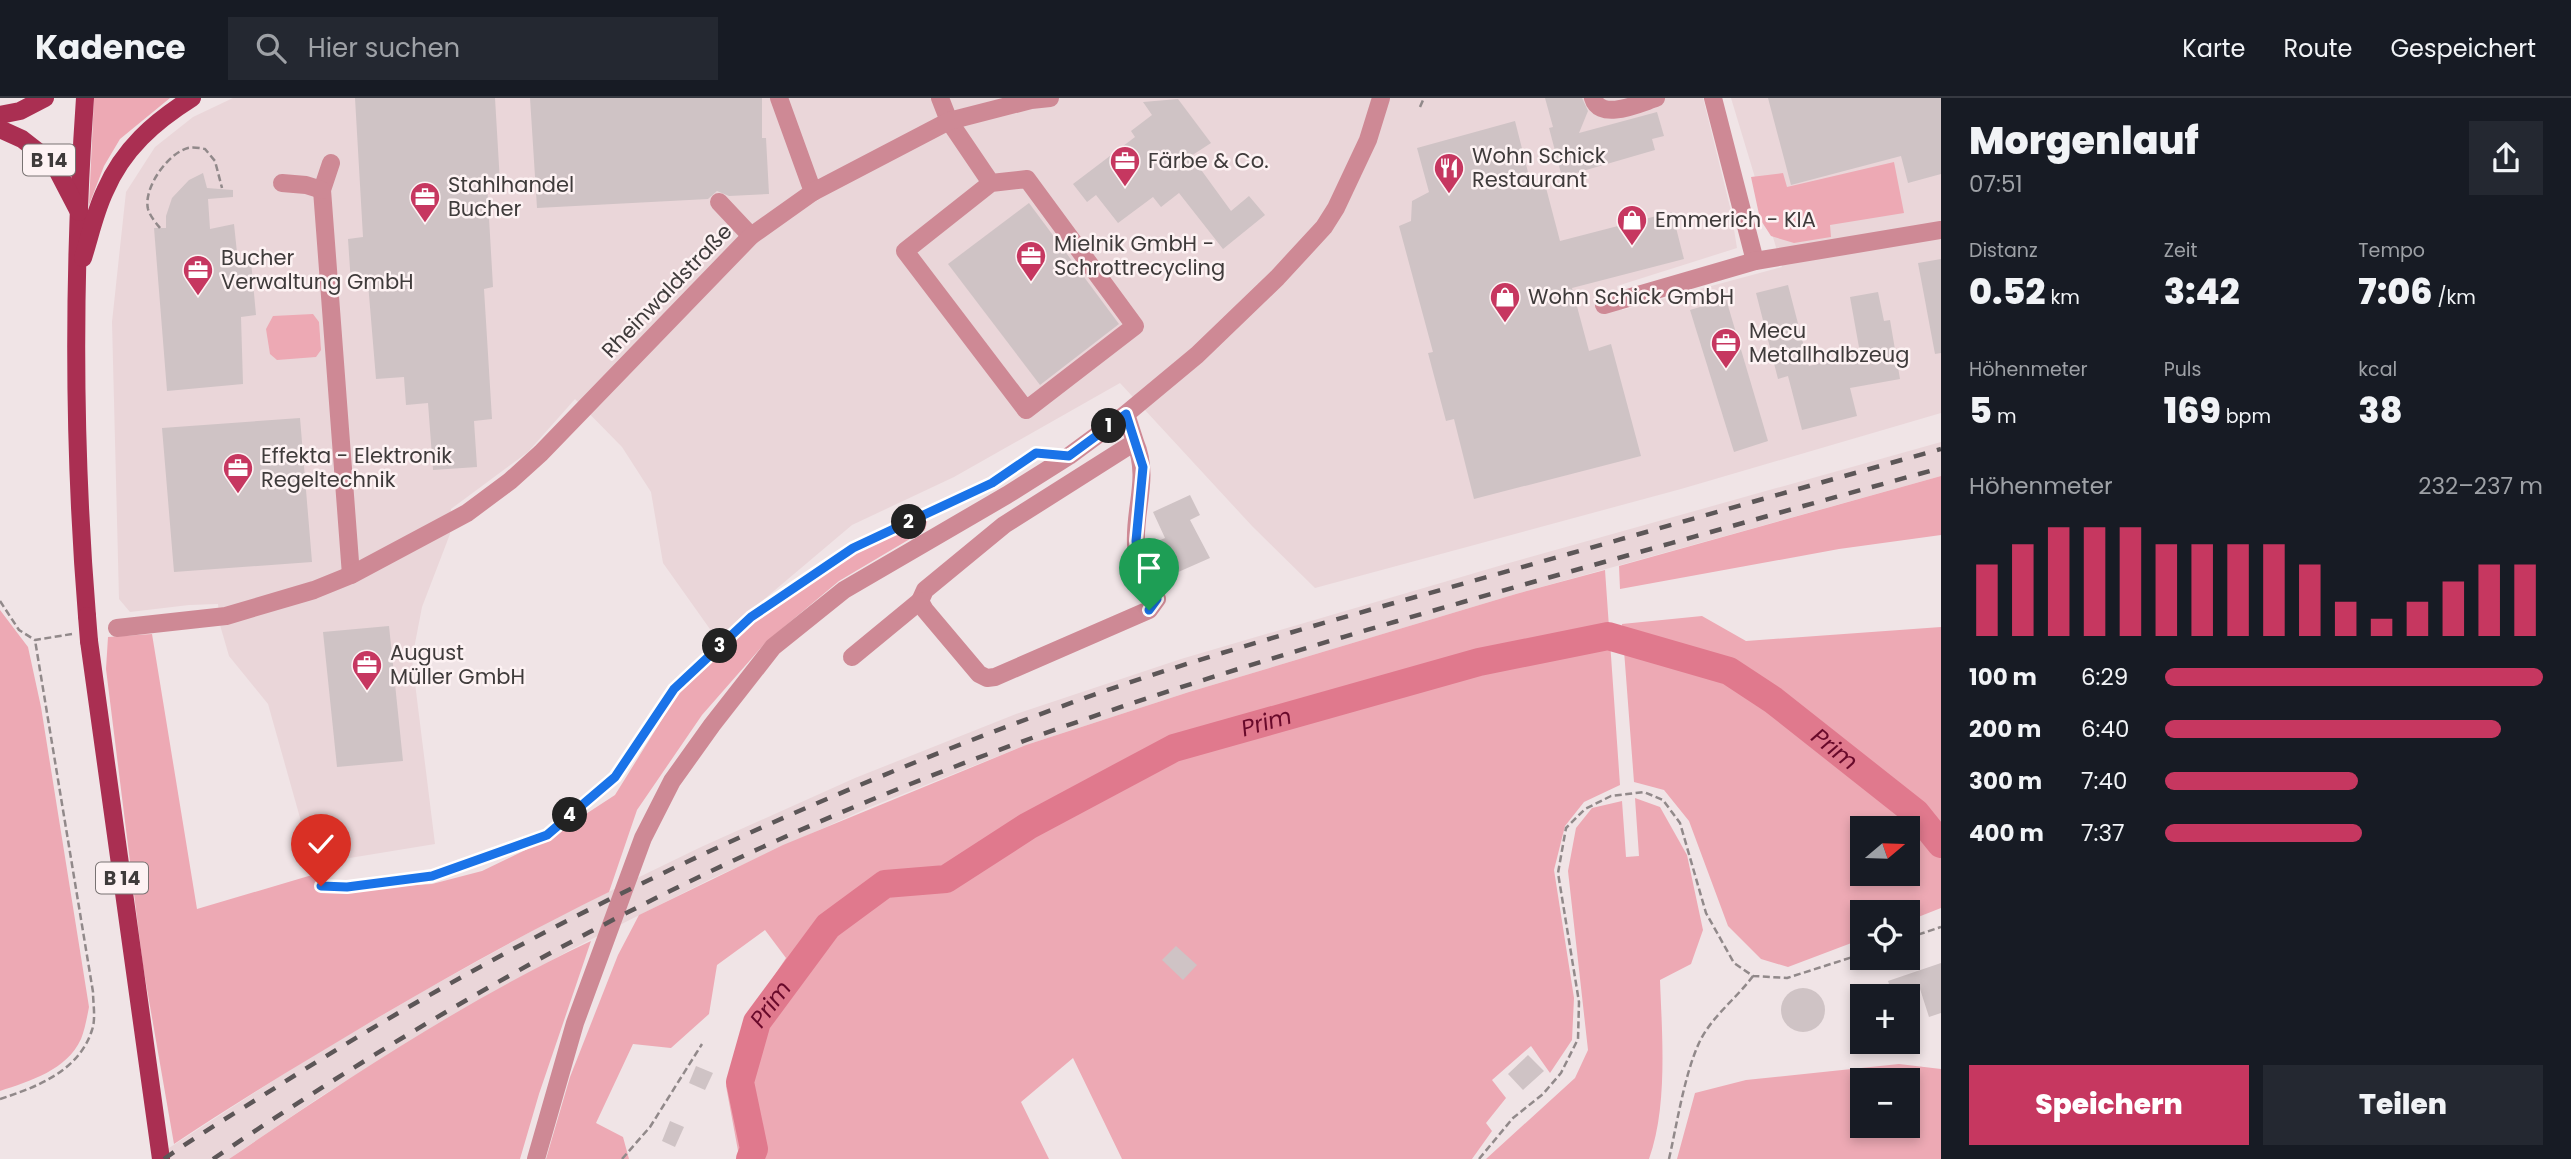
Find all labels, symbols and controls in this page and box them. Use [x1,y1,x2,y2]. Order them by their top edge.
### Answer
search box [228,17,718,80]
text: Kadence [35,24,186,71]
icon: search [252,29,290,67]
text: Hier suchen [308,30,460,66]
text: Karte [2182,32,2245,65]
text: Route [2283,32,2352,65]
text: Gespeichert [2390,32,2536,65]
text: Morgenlauf [1969,114,2199,167]
button: share [2469,121,2543,195]
place label: Wohn Schick Restaurant [1472,141,1606,194]
road number: B 14 [23,144,75,176]
office icon: Färbe & Co. [1108,144,1142,188]
place label: Färbe & Co. [1148,146,1269,175]
restaurant icon: Wohn Schick Restaurant [1432,151,1466,195]
text: 07:51 [1969,168,2023,200]
place label: Stahlhandel Bucher [448,170,574,223]
office icon: Stahlhandel Bucher [408,180,442,224]
shop icon: Emmerich - KIA [1615,203,1649,247]
place label: Emmerich - KIA [1655,205,1816,234]
street label: Rheinwaldstraße [595,217,738,364]
place label: Mielnik GmbH - Schrottrecycling [1054,229,1225,282]
text: Distanz [1969,237,2038,264]
text: Zeit [2164,237,2197,264]
text: Tempo [2358,237,2425,264]
office icon: Mielnik GmbH - Schrottrecycling [1014,239,1048,283]
place label: Bucher Verwaltung GmbH [221,243,414,296]
office icon: Bucher Verwaltung GmbH [181,253,215,297]
text: 0.52 [1969,267,2045,316]
text: 3:42 [2164,267,2240,316]
text: 7:06 [2358,267,2432,316]
shop icon: Wohn Schick GmbH [1488,280,1522,324]
place label: Wohn Schick GmbH [1528,282,1734,311]
text: km [2045,284,2080,311]
text: /km [2432,284,2476,311]
place label: Mecu Metallhalbzeug [1749,316,1909,369]
office icon: Mecu Metallhalbzeug [1709,326,1743,370]
text: Höhenmeter [1969,356,2088,383]
text: Puls [2164,356,2201,383]
text: kcal [2358,356,2397,383]
text: 5 [1969,386,1992,435]
text: 169 [2164,386,2221,435]
text: 38 [2358,386,2403,435]
text: m [1992,403,2017,430]
text: bpm [2221,403,2271,430]
pin: 1 [1092,408,1126,444]
text: 1 [1105,412,1112,439]
place label: Effekta - Elektronik Regeltechnik [261,441,452,494]
office icon: Effekta - Elektronik Regeltechnik [221,451,255,495]
text: Höhenmeter [1969,470,2113,502]
text: 232–237 m [2418,470,2543,502]
pin: 2 [892,504,926,540]
text: 2 [903,508,914,535]
pin [1119,538,1179,610]
icon: arrive [1130,549,1168,587]
pin: 3 [702,628,738,664]
text: 3 [714,632,725,659]
place label: August Müller GmbH [390,638,525,691]
office icon: August Müller GmbH [350,648,384,692]
text: 100 m [1969,661,2037,693]
text: 6:29 [2081,661,2128,693]
water label: Prim [1237,700,1295,744]
text: 200 m [1969,713,2041,745]
text: 6:40 [2081,713,2129,745]
water label: Prim [1805,720,1865,777]
text: 300 m [1969,765,2042,797]
text: 7:40 [2081,765,2127,797]
pin: 4 [552,798,588,832]
text: 4 [563,801,576,828]
pin [291,814,351,886]
north arrow [1850,816,1920,886]
map controls [1850,816,1920,1138]
text: 400 m [1969,817,2044,849]
text: 7:37 [2081,817,2125,849]
icon: check [302,825,340,863]
road number: B 14 [96,862,148,894]
button: locate [1850,900,1920,970]
water label: Prim [742,974,798,1034]
button: + [1850,984,1920,1054]
button: Speichern [1969,1065,2249,1145]
button: Teilen [2263,1065,2543,1145]
button: − [1850,1068,1920,1138]

